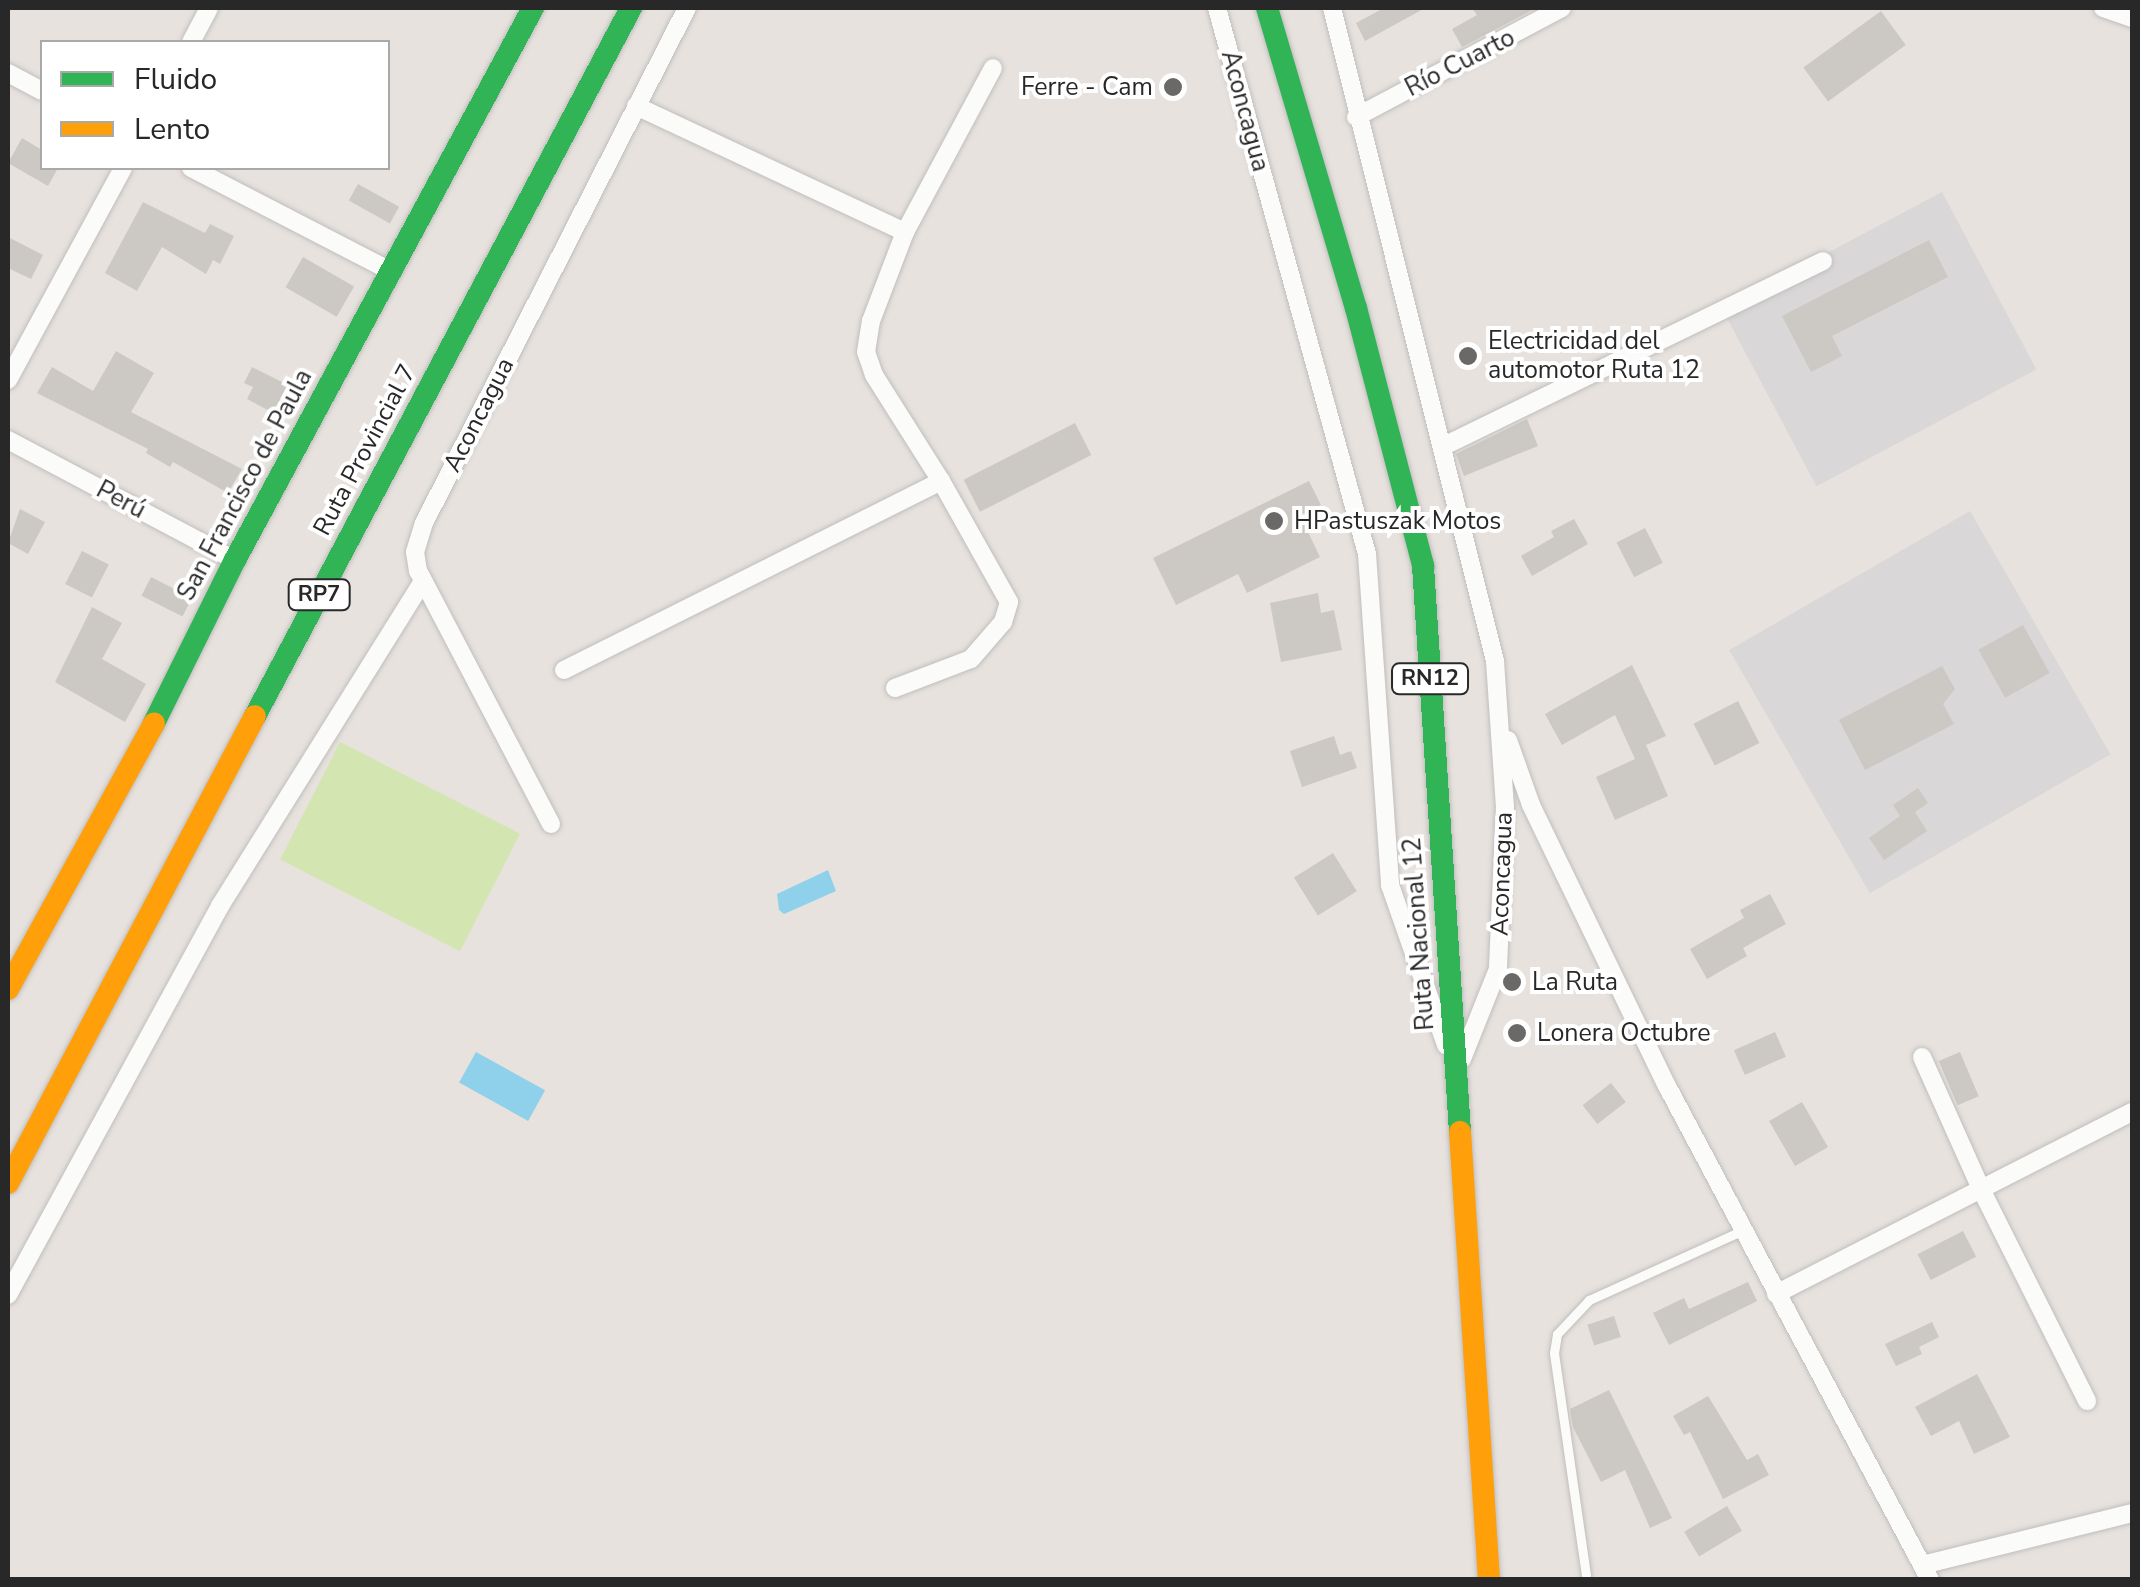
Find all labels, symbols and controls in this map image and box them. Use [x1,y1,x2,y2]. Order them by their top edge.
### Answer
street label: Río Cuarto [1400,23,1520,103]
legend [40,40,390,170]
street label: Aconcagua [1214,47,1276,175]
text: Fluido [134,59,217,100]
place label: Ferre - Cam [1021,72,1153,102]
marker: Ferre - Cam [1162,76,1184,98]
text: Lento [134,109,210,150]
place label: Electricidad del automotor Ruta 12 [1488,327,1700,386]
marker: Electricidad del automotor Ruta 12 [1457,345,1479,367]
street label: Aconcagua [437,353,521,477]
street label: Ruta Provincial 7 [307,359,423,541]
street label: San Francisco de Paula [171,364,319,606]
street label: Perú [91,475,151,525]
place label: HPastuszak Motos [1294,506,1501,536]
marker: HPastuszak Motos [1263,510,1285,532]
road number: RP7 [286,578,352,612]
road number: RN12 [1390,662,1470,696]
street label: Aconcagua [1485,811,1519,937]
street label: Ruta Nacional 12 [1397,836,1441,1032]
place label: La Ruta [1532,967,1618,997]
marker: La Ruta [1501,971,1523,993]
place label: Lonera Octubre [1537,1018,1711,1048]
marker: Lonera Octubre [1506,1022,1528,1044]

